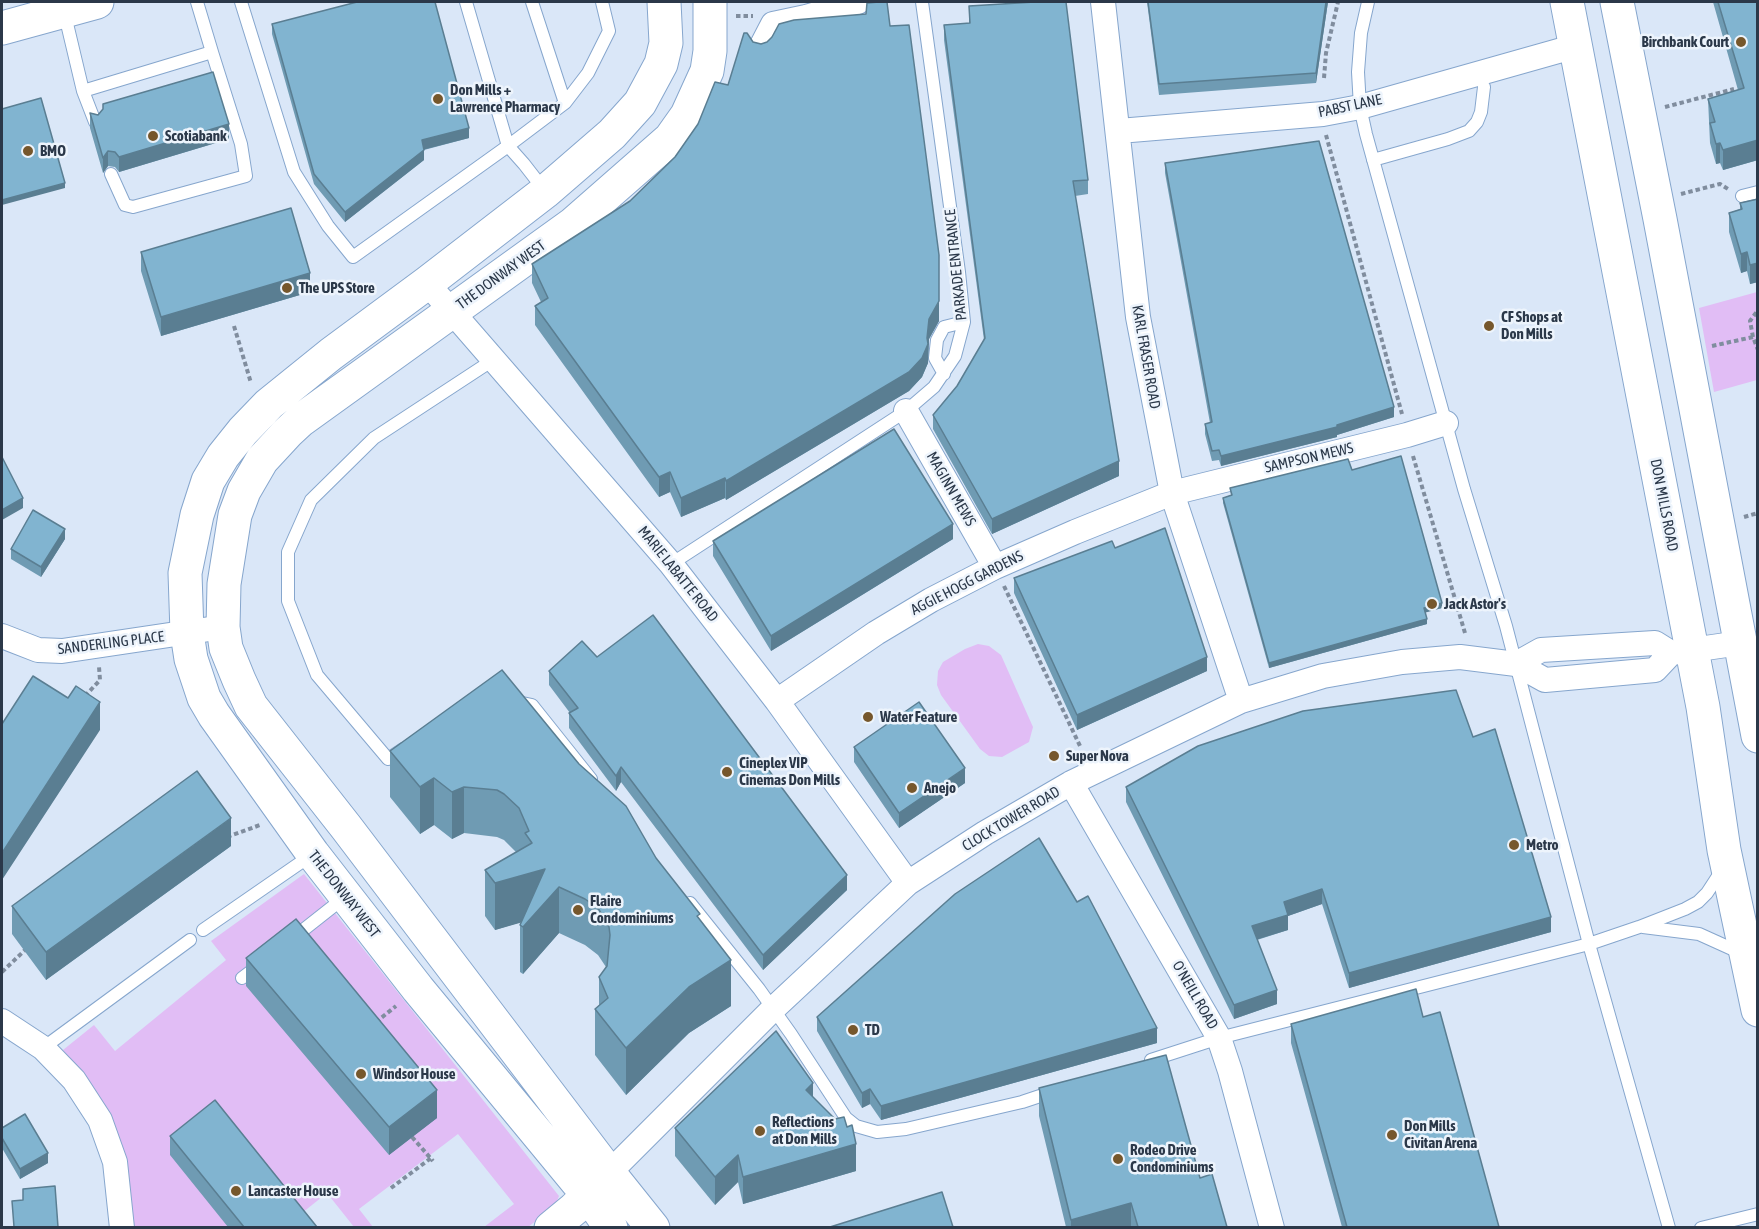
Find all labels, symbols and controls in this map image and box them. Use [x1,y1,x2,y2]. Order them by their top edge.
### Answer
place label: Birchbank Court [1642,33,1729,51]
marker: Birchbank Court [1734,35,1748,49]
place label: Don Mills + Lawrence Pharmacy [450,81,560,116]
street label: PABST LANE [1317,90,1383,122]
marker: Don Mills + Lawrence Pharmacy [431,92,445,106]
place label: Scotiabank [165,127,227,145]
marker: Scotiabank [146,129,160,143]
place label: BMO [40,142,66,160]
marker: BMO [21,144,35,158]
street label: PARKADE ENTRANCE [941,208,971,322]
street label: THE DONWAY WEST [453,237,549,313]
place label: The UPS Store [299,279,375,297]
marker: The UPS Store [280,281,294,295]
street label: KARL FRASER ROAD [1128,304,1164,410]
place label: CF Shops at Don Mills [1501,308,1562,343]
marker: CF Shops at Don Mills [1482,319,1496,333]
street label: SAMPSON MEWS [1263,439,1355,477]
street label: MAGINN MEWS [923,449,979,529]
street label: DON MILLS ROAD [1646,457,1682,553]
street label: MARIE LABATTE ROAD [634,523,722,625]
street label: AGGIE HOGG GARDENS [908,547,1026,619]
place label: Jack Astor's [1444,595,1506,613]
marker: Jack Astor's [1425,597,1439,611]
street label: SANDERLING PLACE [57,628,165,658]
place label: Water Feature [880,708,957,726]
marker: Water Feature [861,710,875,724]
place label: Super Nova [1066,747,1129,765]
marker: Super Nova [1047,749,1061,763]
place label: Cineplex VIP Cinemas Don Mills [739,754,840,789]
marker: Cineplex VIP Cinemas Don Mills [720,765,734,779]
place label: Anejo [924,779,956,797]
marker: Anejo [905,781,919,795]
street label: CLOCK TOWER ROAD [959,783,1063,855]
place label: Metro [1526,836,1559,854]
marker: Metro [1507,838,1521,852]
street label: THE DONWAY WEST [304,847,384,941]
place label: Flaire Condominiums [590,892,674,927]
marker: Flaire Condominiums [571,903,585,917]
street label: O'NEILL ROAD [1168,958,1222,1032]
place label: TD [865,1021,880,1039]
marker: TD [846,1023,860,1037]
place label: Windsor House [373,1065,456,1083]
marker: Windsor House [354,1067,368,1081]
place label: Reflections at Don Mills [772,1113,837,1148]
place label: Don Mills Civitan Arena [1404,1117,1477,1152]
marker: Reflections at Don Mills [753,1124,767,1138]
marker: Don Mills Civitan Arena [1385,1128,1399,1142]
place label: Rodeo Drive Condominiums [1130,1141,1214,1176]
marker: Rodeo Drive Condominiums [1111,1152,1125,1166]
place label: Lancaster House [248,1182,338,1200]
marker: Lancaster House [229,1184,243,1198]

